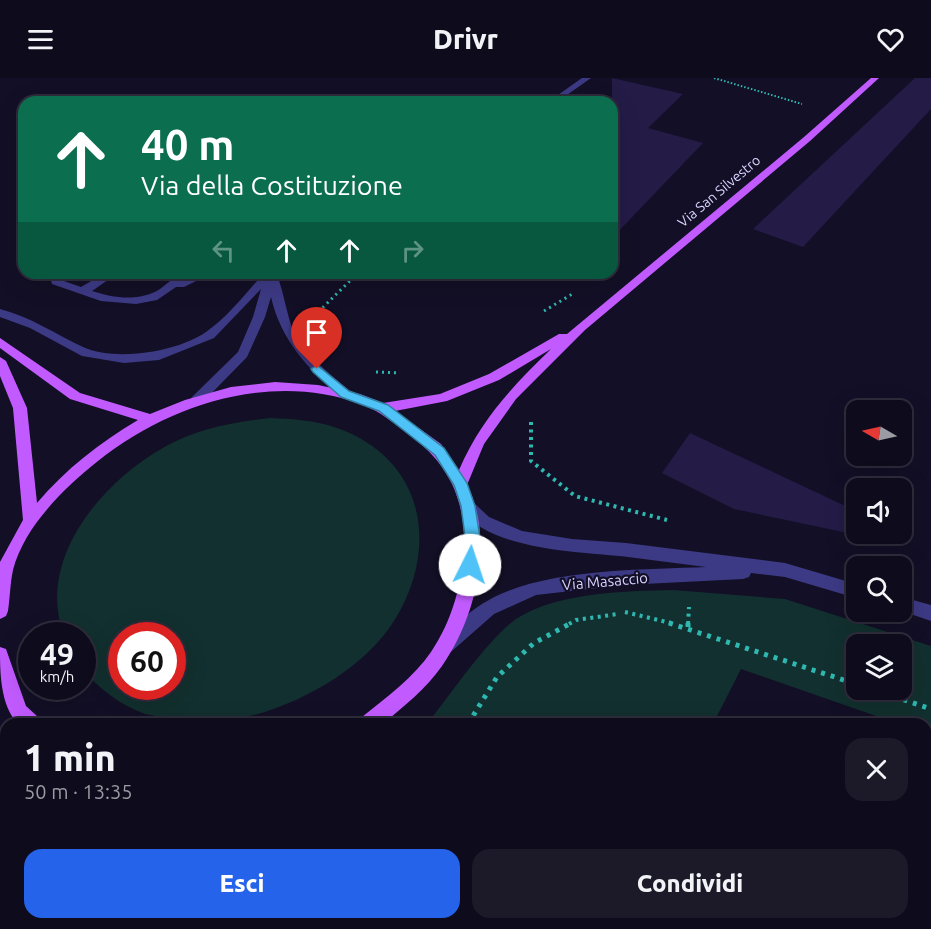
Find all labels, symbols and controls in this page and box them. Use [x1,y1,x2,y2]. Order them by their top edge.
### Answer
icon: menu [24,23,57,56]
icon: heart [874,23,907,56]
text: Drivr [433,24,498,54]
icon: ahead [42,120,120,198]
text: 40 m [141,121,235,168]
street label: Via San Silvestro [674,152,764,230]
text: Via della Costituzione [141,170,403,200]
icon: left [207,234,240,267]
icon: ahead [270,234,303,267]
icon: ahead [333,234,366,267]
icon: right [396,234,429,267]
pin [291,307,342,369]
icon: arrive [300,316,333,349]
north arrow [846,400,912,466]
map controls [846,400,912,700]
button: sound [846,478,912,544]
position arrow [438,533,502,597]
button: search [846,556,912,622]
street label: Via Masaccio [561,569,649,593]
speed limit sign: 60 [108,622,186,700]
button: layers [846,634,912,700]
text: 49 [40,637,74,671]
text: km/h [40,668,74,685]
text: 1 min [24,737,116,778]
button: close [845,738,908,801]
text: 50 m · 13:35 [24,780,133,803]
button: Esci [24,849,460,918]
button: Condividi [472,849,908,918]

